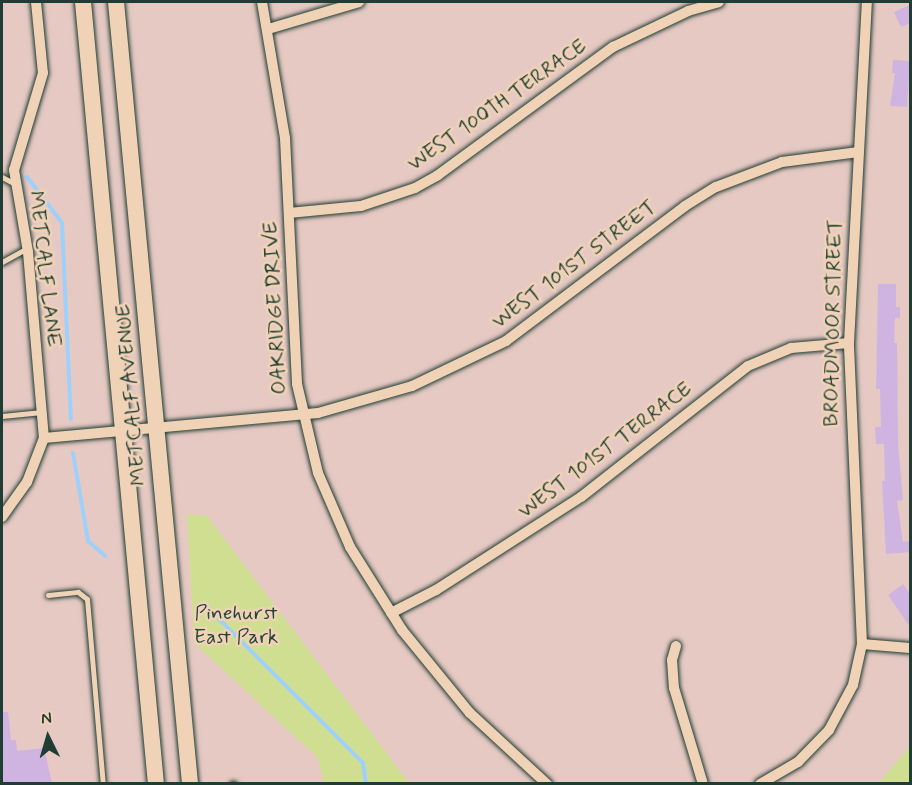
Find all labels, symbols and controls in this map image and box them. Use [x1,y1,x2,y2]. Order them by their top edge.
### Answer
street label: WEST 100TH TERRACE [403,34,591,176]
street label: METCALF LANE [23,189,67,349]
street label: WEST 101ST STREET [486,193,662,335]
street label: BROADMOOR STREET [819,218,847,428]
street label: OAKRIDGE DRIVE [258,220,292,396]
street label: METCALF AVENUE [110,302,152,488]
street label: WEST 101ST TERRACE [513,376,697,524]
park label: Pinehurst East Park [194,600,278,650]
north arrow [18,707,78,767]
text: N [40,708,53,729]

